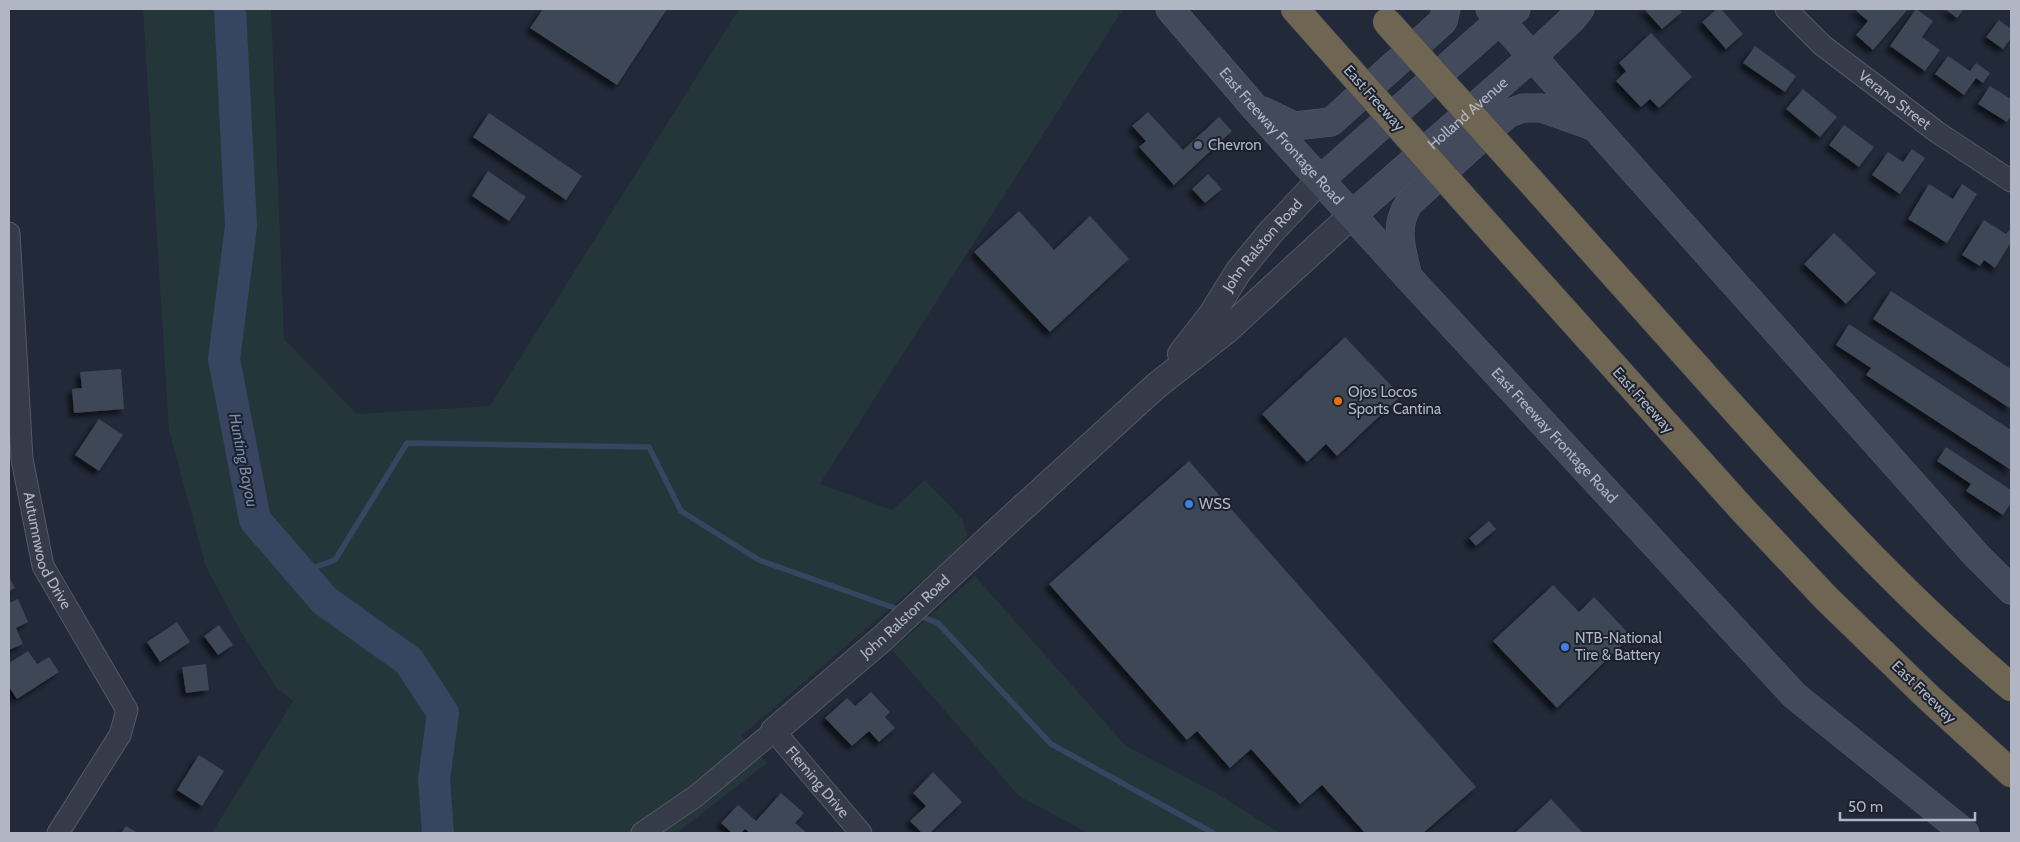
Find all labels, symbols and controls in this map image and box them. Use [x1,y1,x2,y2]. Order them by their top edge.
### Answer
street label: East Freeway [1340,61,1409,135]
street label: East Freeway Frontage Road [1215,64,1347,208]
street label: Verano Street [1855,67,1935,133]
street label: Holland Avenue [1424,73,1512,153]
place label: Chevron [1208,136,1262,154]
marker: Chevron [1192,139,1204,151]
street label: John Ralston Road [1218,195,1306,296]
street label: East Freeway [1609,363,1678,437]
street label: East Freeway Frontage Road [1487,364,1621,507]
place label: Ojos Locos Sports Cantina [1348,383,1442,418]
marker: Ojos Locos Sports Cantina [1332,395,1344,407]
water label: Hunting Bayou [225,412,262,509]
street label: Autumnwood Drive [20,490,75,613]
place label: WSS [1199,495,1231,513]
marker: WSS [1183,498,1195,510]
street label: John Ralston Road [856,571,954,663]
place label: NTB-National Tire & Battery [1575,629,1662,664]
marker: NTB-National Tire & Battery [1559,641,1571,653]
street label: East Freeway [1888,657,1960,727]
street label: Fleming Drive [782,743,853,822]
scale bar [1840,790,1975,822]
text: 50 m [1848,798,1883,816]

